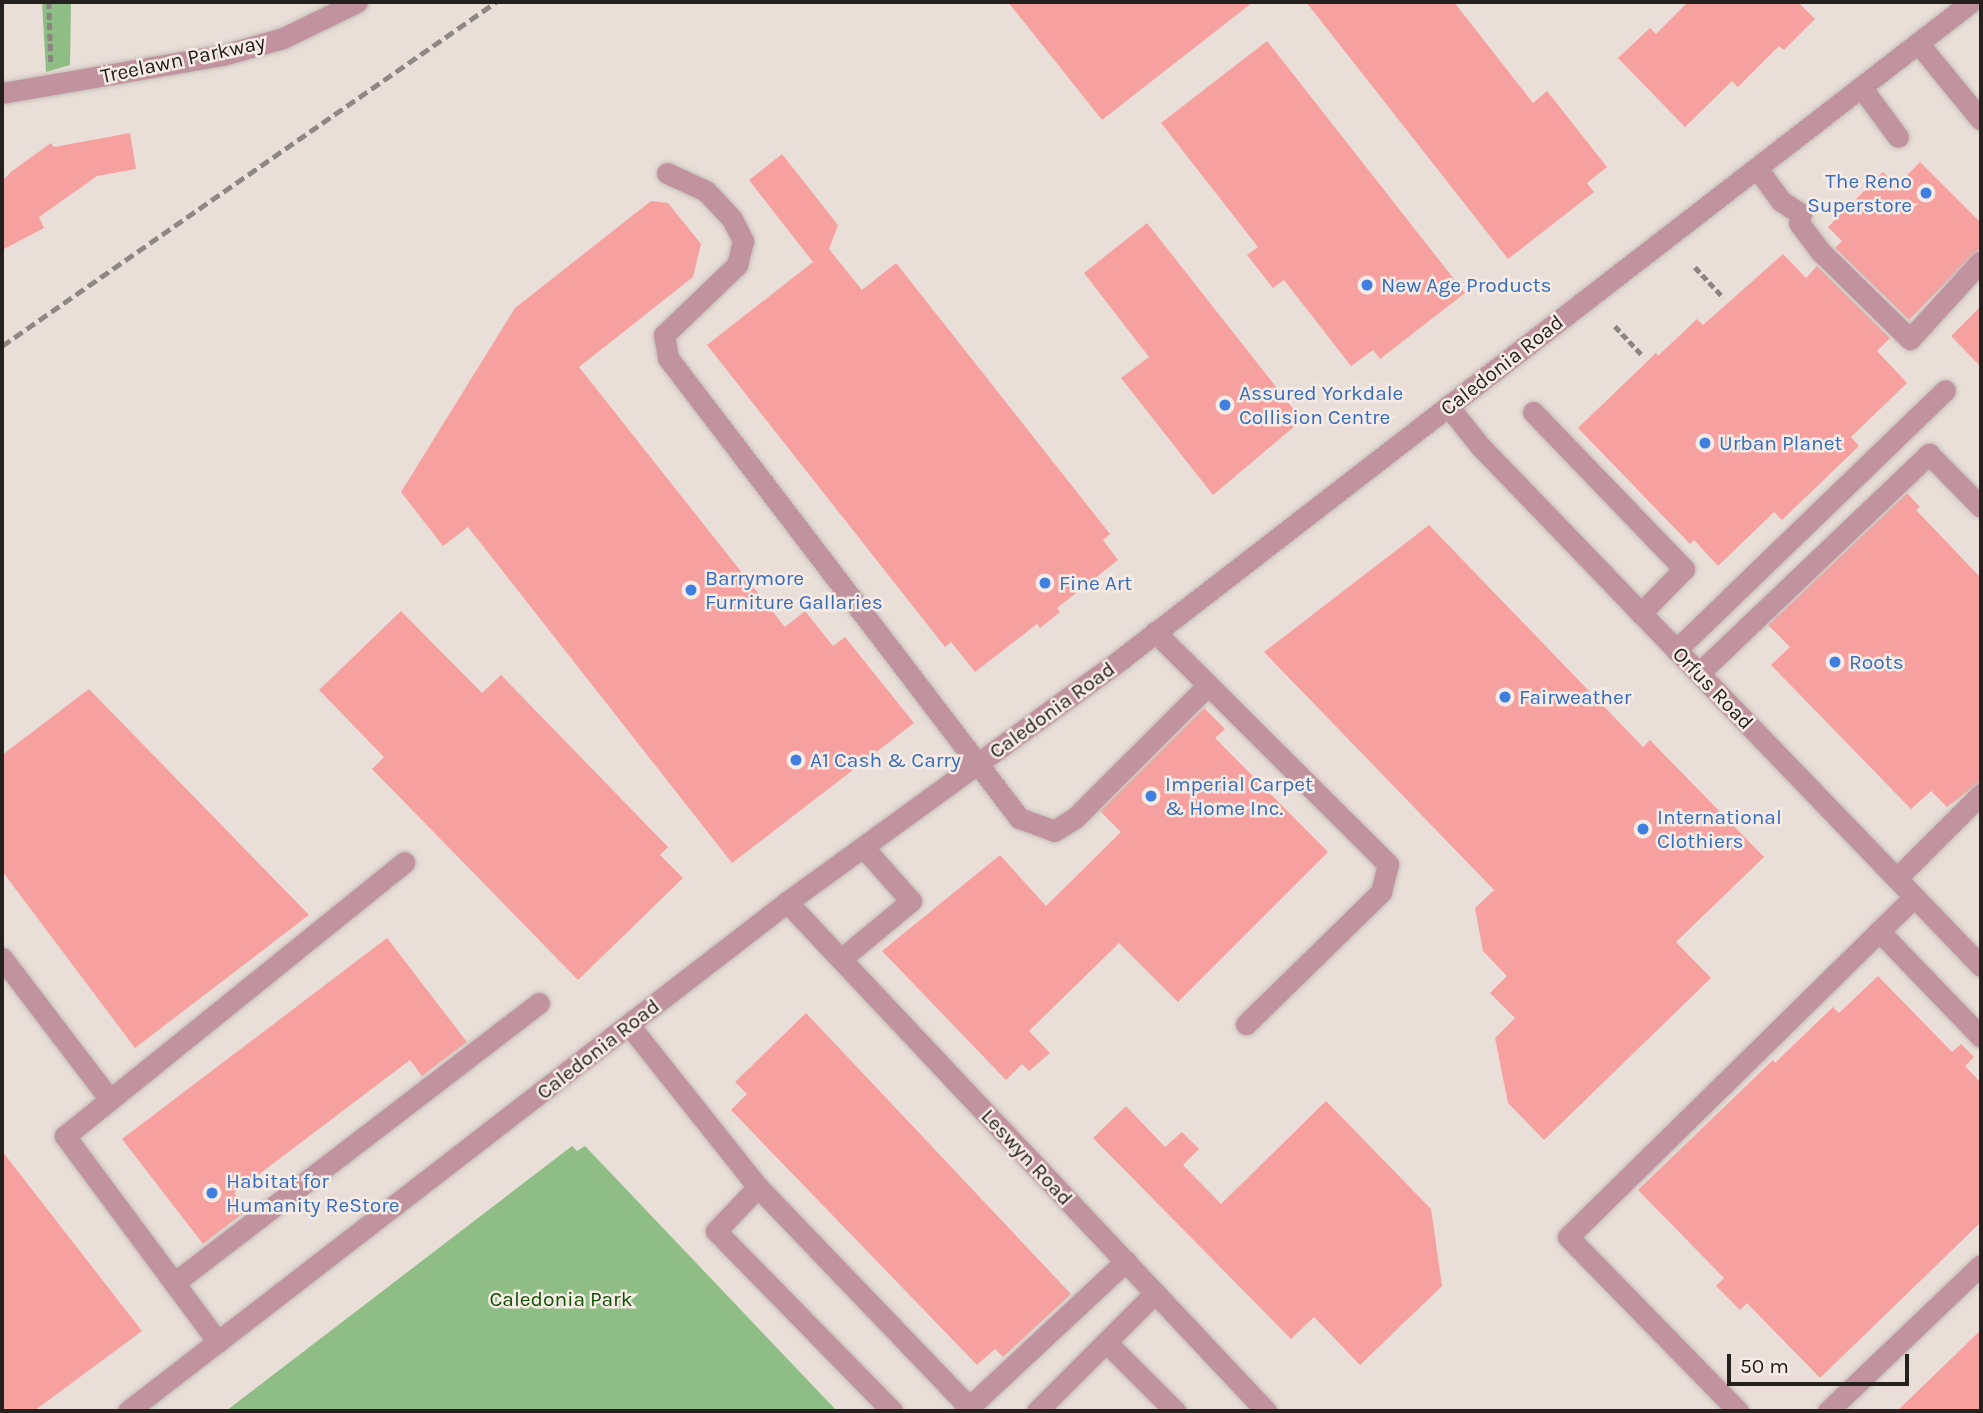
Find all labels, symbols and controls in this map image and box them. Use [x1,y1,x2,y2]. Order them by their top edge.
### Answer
street label: Treelawn Parkway [98,29,268,89]
place label: The Reno Superstore [1807,168,1912,218]
marker: The Reno Superstore [1918,185,1934,201]
place label: New Age Products [1381,272,1552,298]
marker: New Age Products [1359,277,1375,293]
street label: Caledonia Road [1436,309,1568,421]
place label: Assured Yorkdale Collision Centre [1239,380,1403,430]
marker: Assured Yorkdale Collision Centre [1217,397,1233,413]
place label: Urban Planet [1719,430,1842,456]
marker: Urban Planet [1697,435,1713,451]
place label: Barrymore Furniture Gallaries [705,565,883,615]
place label: Fine Art [1059,570,1132,596]
marker: Fine Art [1037,575,1053,591]
marker: Barrymore Furniture Gallaries [683,582,699,598]
street label: Orfus Road [1667,641,1759,735]
place label: Roots [1849,649,1904,675]
marker: Roots [1827,654,1843,670]
street label: Caledonia Road [984,656,1120,764]
place label: Fairweather [1519,684,1631,710]
marker: Fairweather [1497,689,1513,705]
place label: A1 Cash & Carry [810,747,961,773]
marker: A1 Cash & Carry [788,752,804,768]
place label: Imperial Carpet & Home Inc. [1165,771,1313,821]
marker: Imperial Carpet & Home Inc. [1143,788,1159,804]
place label: International Clothiers [1657,804,1782,854]
marker: International Clothiers [1635,821,1651,837]
street label: Caledonia Road [532,993,664,1105]
street label: Leswyn Road [976,1104,1078,1210]
place label: Habitat for Humanity ReStore [226,1168,400,1218]
marker: Habitat for Humanity ReStore [204,1185,220,1201]
park label: Caledonia Park [489,1286,633,1312]
scale bar [1731,1340,1913,1384]
text: 50 m [1740,1354,1789,1378]

